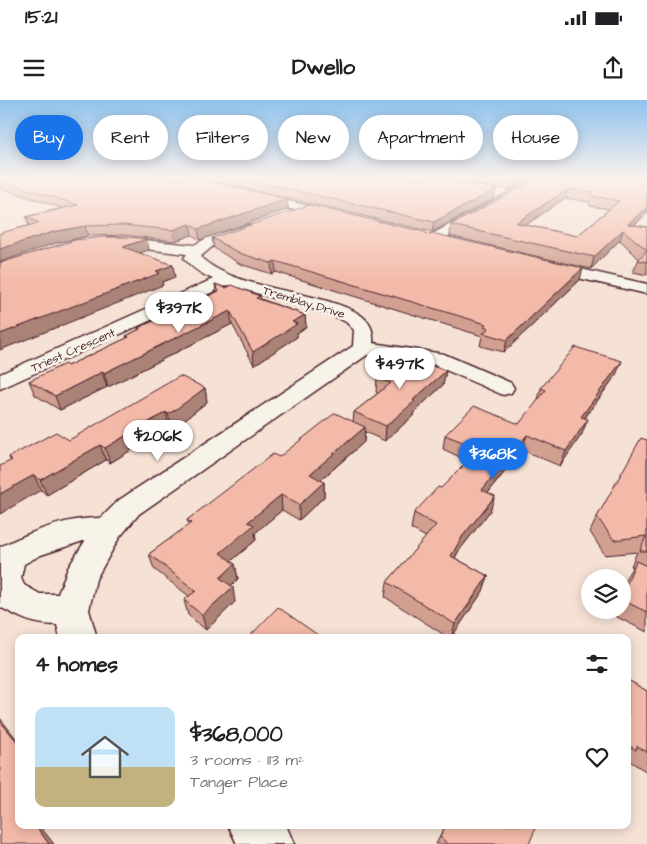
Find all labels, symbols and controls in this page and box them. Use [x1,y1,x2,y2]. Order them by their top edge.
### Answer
text: 15:21 [25,4,57,31]
text: Dwello [292,52,355,83]
icon: menu [20,54,48,82]
icon: share [599,54,627,82]
chip: Buy [15,115,83,160]
chip: Rent [93,115,168,160]
chip: Filters [178,115,268,160]
chip: New [278,115,349,160]
chip: Apartment [359,115,483,160]
chip: House [493,115,578,160]
street label: Tremblay Drive [260,282,347,324]
pin: $397K [144,292,214,334]
text: $397K [156,297,202,319]
street label: Triest Crescent [28,324,118,377]
pin: $497K [365,348,435,390]
text: $497K [376,353,424,375]
pin: $206K [123,420,193,462]
text: $206K [134,425,182,447]
pin: $368K [458,438,528,480]
text: $368K [469,443,517,465]
map controls [581,569,631,619]
button: layers [581,569,631,619]
text: 4 homes [35,650,118,679]
icon: filters [583,650,611,678]
text: $368,000 [190,720,283,749]
icon: home [75,727,135,787]
icon: heart [583,743,611,771]
text: 3 rooms · 113 m² [190,749,304,771]
text: Tanger Place [190,771,288,793]

